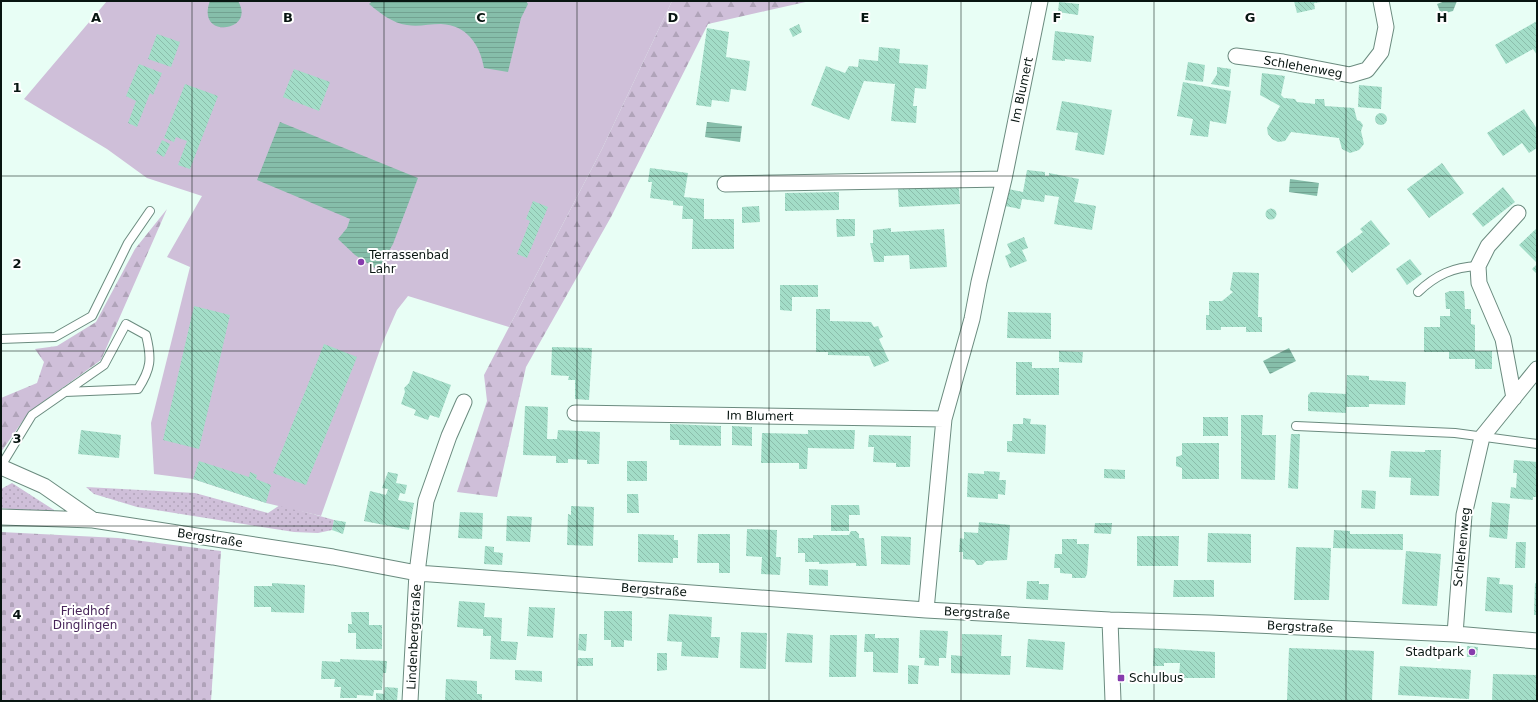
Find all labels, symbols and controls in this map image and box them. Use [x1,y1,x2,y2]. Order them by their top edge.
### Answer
text: A [91,10,101,25]
text: B [283,10,293,25]
text: C [476,10,486,25]
text: D [668,10,679,25]
text: E [861,10,869,25]
text: F [1053,10,1061,25]
text: G [1245,10,1255,25]
text: H [1437,10,1447,25]
street label: Schlehenweg [1262,53,1344,81]
street label: Im Blumert [1008,56,1036,124]
text: 1 [12,80,22,95]
place label: Terrassenbad Lahr [368,248,449,276]
text: 2 [12,256,22,271]
marker: Terrassenbad Lahr [356,257,366,267]
street label: Im Blumert [726,408,794,424]
text: 3 [12,431,22,446]
street label: Schlehenweg [1451,507,1473,587]
street label: Bergstraße [176,526,244,550]
street label: Bergstraße [621,581,687,599]
street label: Lindenbergstraße [404,584,424,690]
park label: Friedhof Dinglingen [53,604,117,632]
street label: Bergstraße [944,604,1010,622]
text: 4 [12,607,22,622]
street label: Bergstraße [1267,618,1333,636]
place label: Stadtpark [1405,645,1464,659]
marker: Stadtpark [1467,647,1477,657]
place label: Schulbus [1129,671,1183,685]
marker: Schulbus [1116,673,1126,683]

